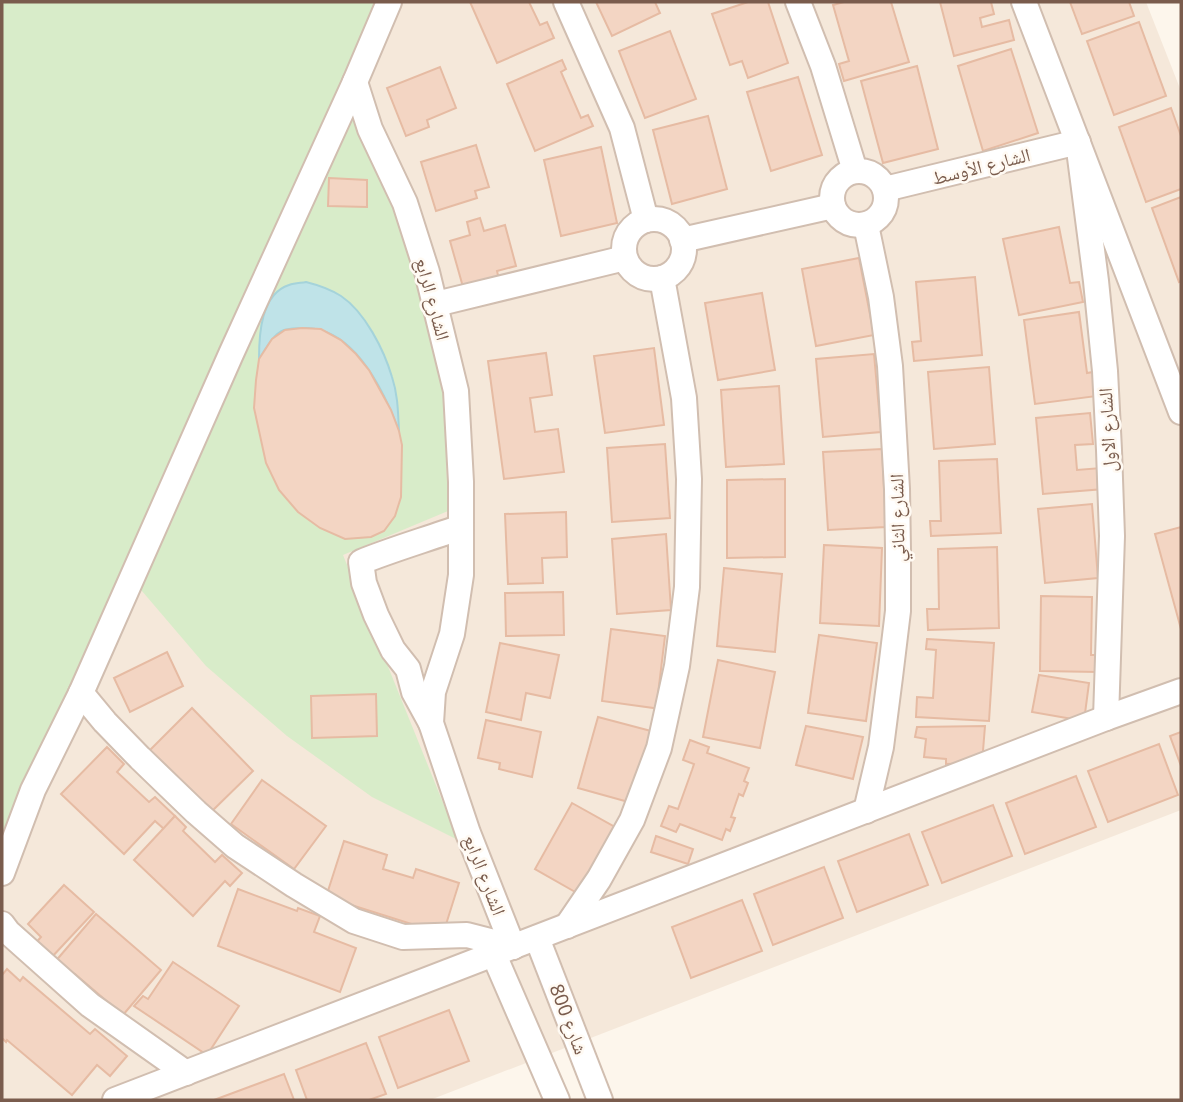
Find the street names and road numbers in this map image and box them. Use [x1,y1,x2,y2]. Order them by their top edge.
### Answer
street label: الشارع الأوسط [929,141,1033,191]
street label: الشارع الرابع [409,255,457,343]
street label: الشارع الاول [1092,387,1122,473]
street label: الشارع الثاني [883,474,914,562]
street label: الشارع الرابع [458,831,512,919]
street label: شارع 800 [544,980,594,1058]

